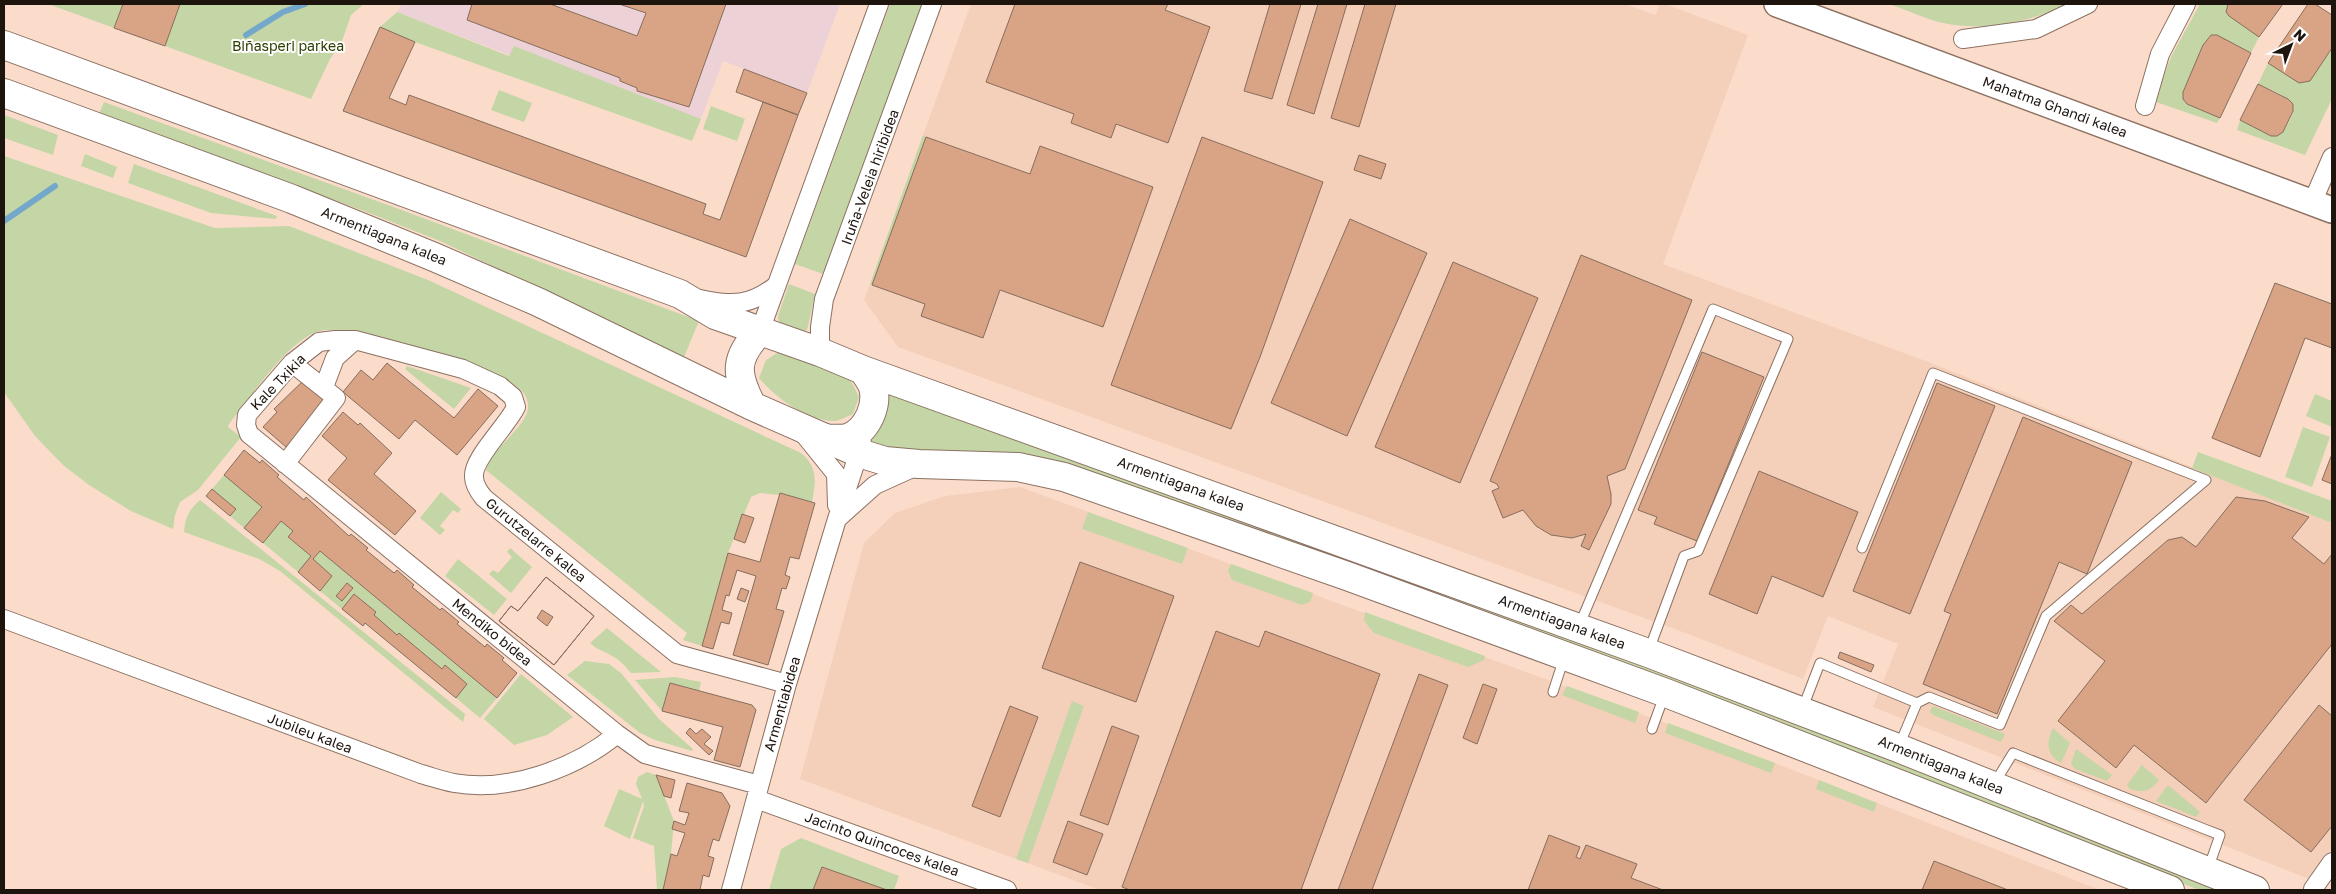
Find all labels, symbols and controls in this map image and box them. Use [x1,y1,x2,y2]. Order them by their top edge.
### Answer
north arrow [2266,20,2316,70]
text: N [2290,25,2310,45]
park label: Biñasperi parkea [232,37,344,54]
street label: Mahatma Ghandi kalea [1981,72,2130,141]
street label: Iruña-Veleia hiribidea [837,107,902,247]
street label: Armentiagana kalea [319,203,449,268]
street label: Kale Txikia [247,350,309,413]
street label: Armentiagana kalea [1115,453,1247,514]
street label: Gurutzelarre kalea [483,494,590,585]
street label: Armentiagana kalea [1496,591,1628,652]
street label: Mendiko bidea [449,594,536,669]
street label: Armentiabidea [760,654,803,753]
street label: Jubileu kalea [266,709,355,756]
street label: Armentiagana kalea [1876,732,2006,797]
street label: Jacinto Quincoces kalea [803,808,962,879]

